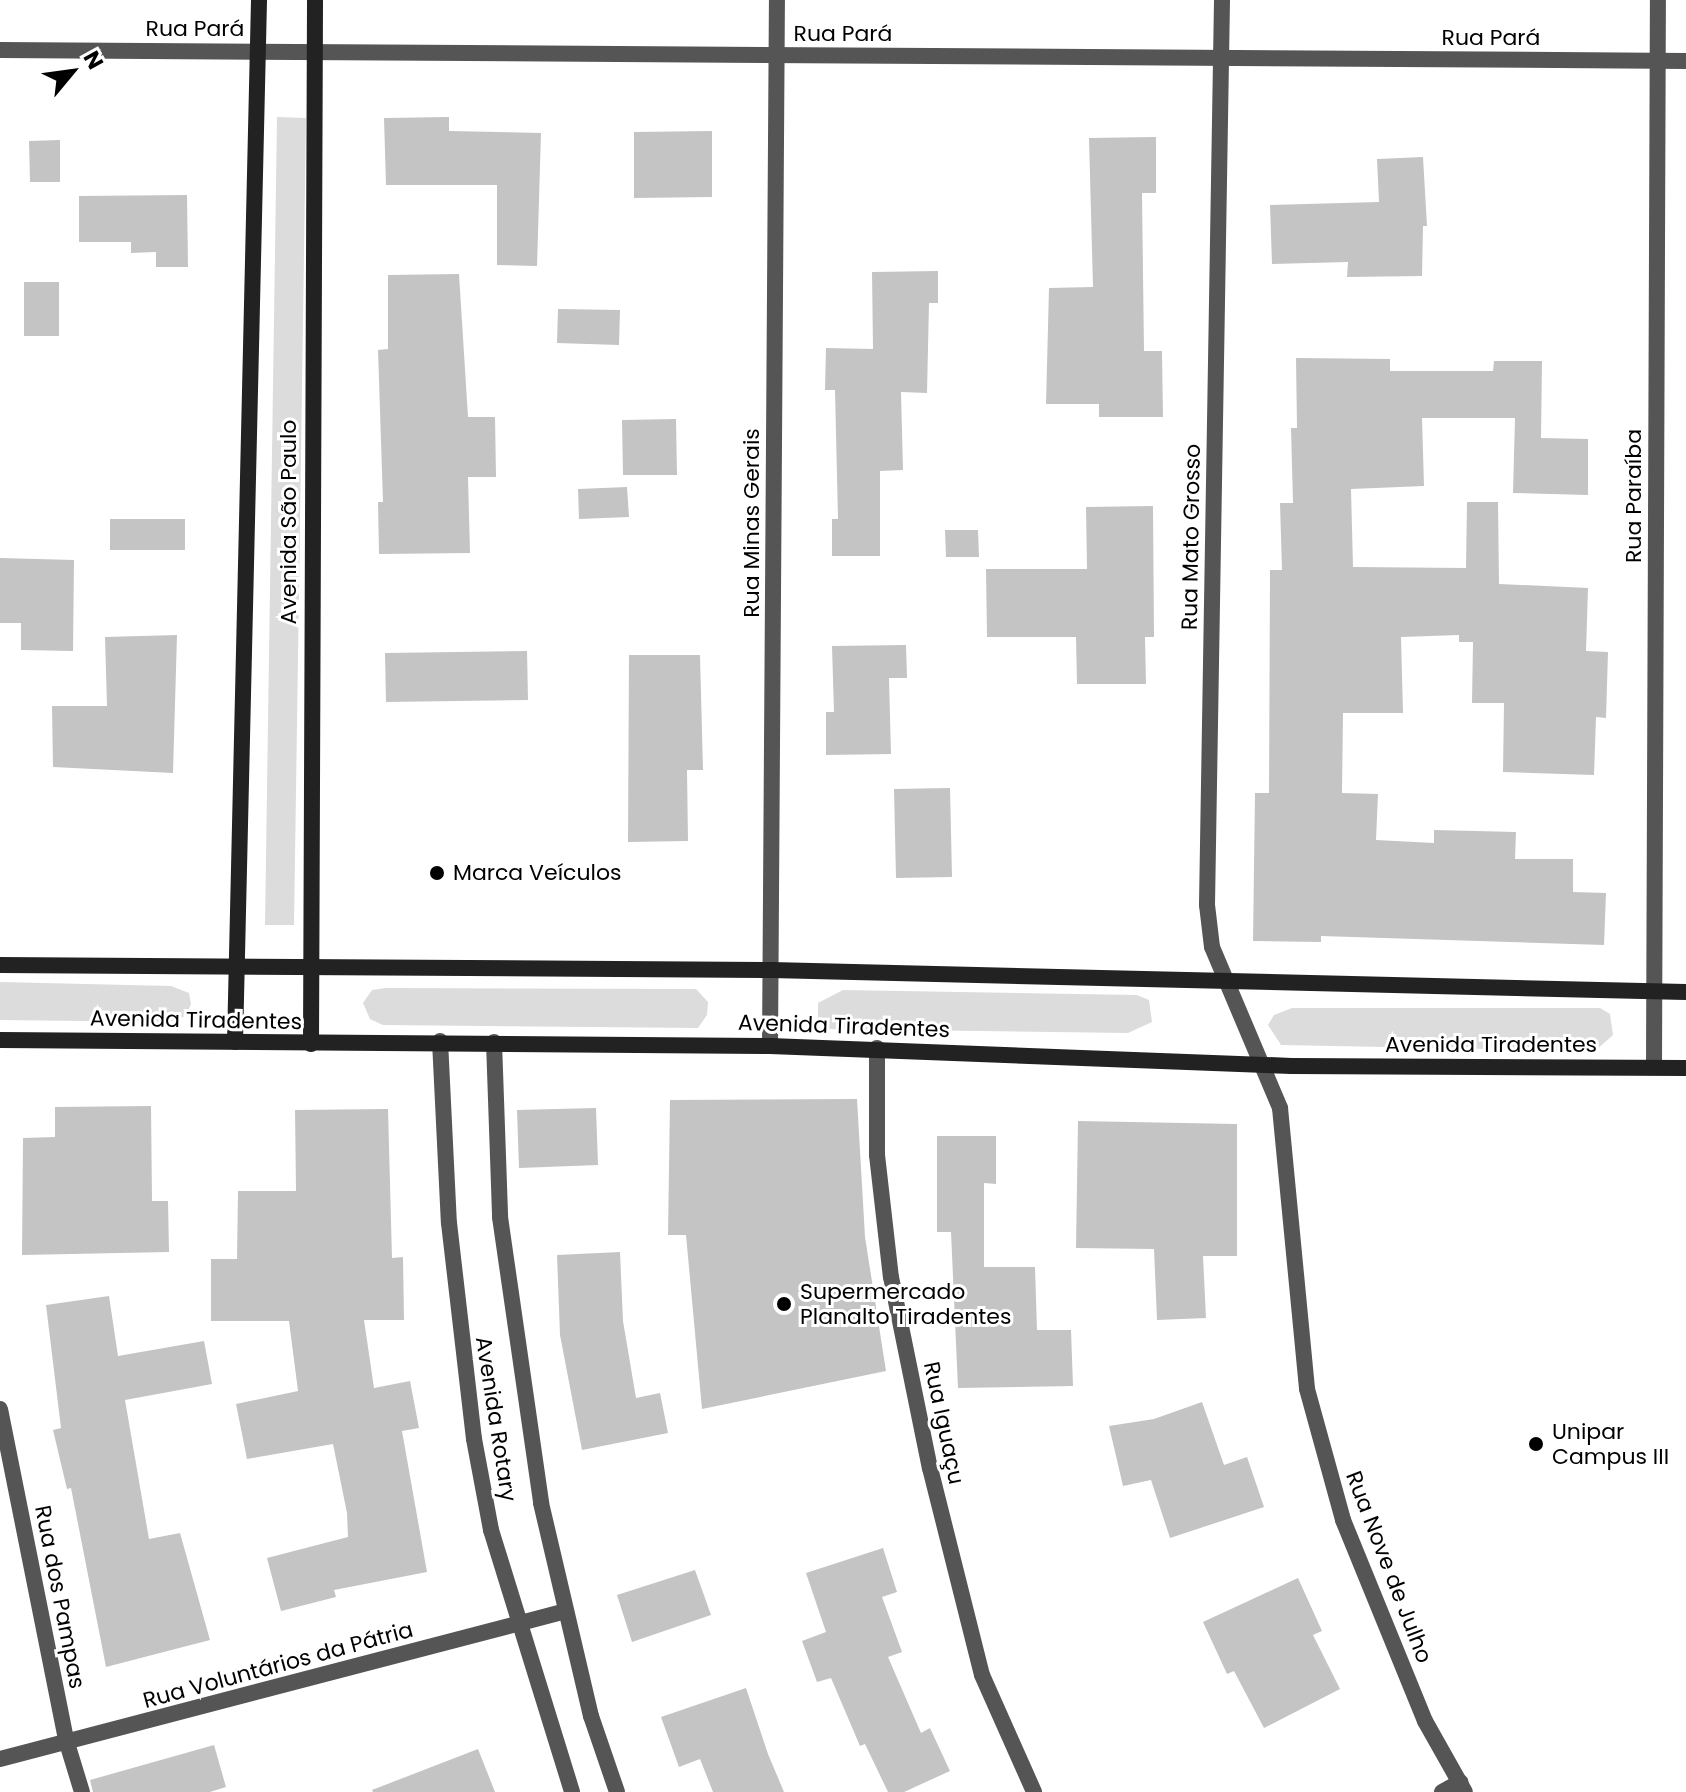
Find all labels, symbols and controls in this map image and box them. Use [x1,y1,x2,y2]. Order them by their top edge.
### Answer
street label: Rua Pará [146,16,244,42]
street label: Rua Pará [794,21,892,47]
street label: Rua Pará [1442,25,1540,51]
north arrow [32,32,112,112]
text: N [76,45,111,75]
street label: Avenida São Paulo [276,420,302,624]
street label: Rua Minas Gerais [739,428,765,618]
street label: Rua Paraíba [1621,429,1647,563]
street label: Rua Mato Grosso [1176,444,1206,630]
place label: Marca Veículos [453,860,621,886]
marker: Marca Veículos [428,864,446,882]
street label: Avenida Tiradentes [90,1005,302,1035]
street label: Avenida Tiradentes [738,1009,950,1043]
street label: Avenida Tiradentes [1385,1032,1597,1058]
place label: Supermercado Planalto Tiradentes [800,1278,1011,1330]
marker: Supermercado Planalto Tiradentes [775,1295,793,1313]
street label: Avenida Rotary [470,1335,522,1503]
street label: Rua Iguaçu [918,1359,970,1487]
place label: Unipar Campus III [1552,1418,1669,1470]
marker: Unipar Campus III [1527,1435,1545,1453]
street label: Rua Nove de Julho [1340,1467,1438,1667]
street label: Rua dos Pampas [29,1503,91,1691]
street label: Rua Voluntários da Pátria [140,1616,416,1714]

